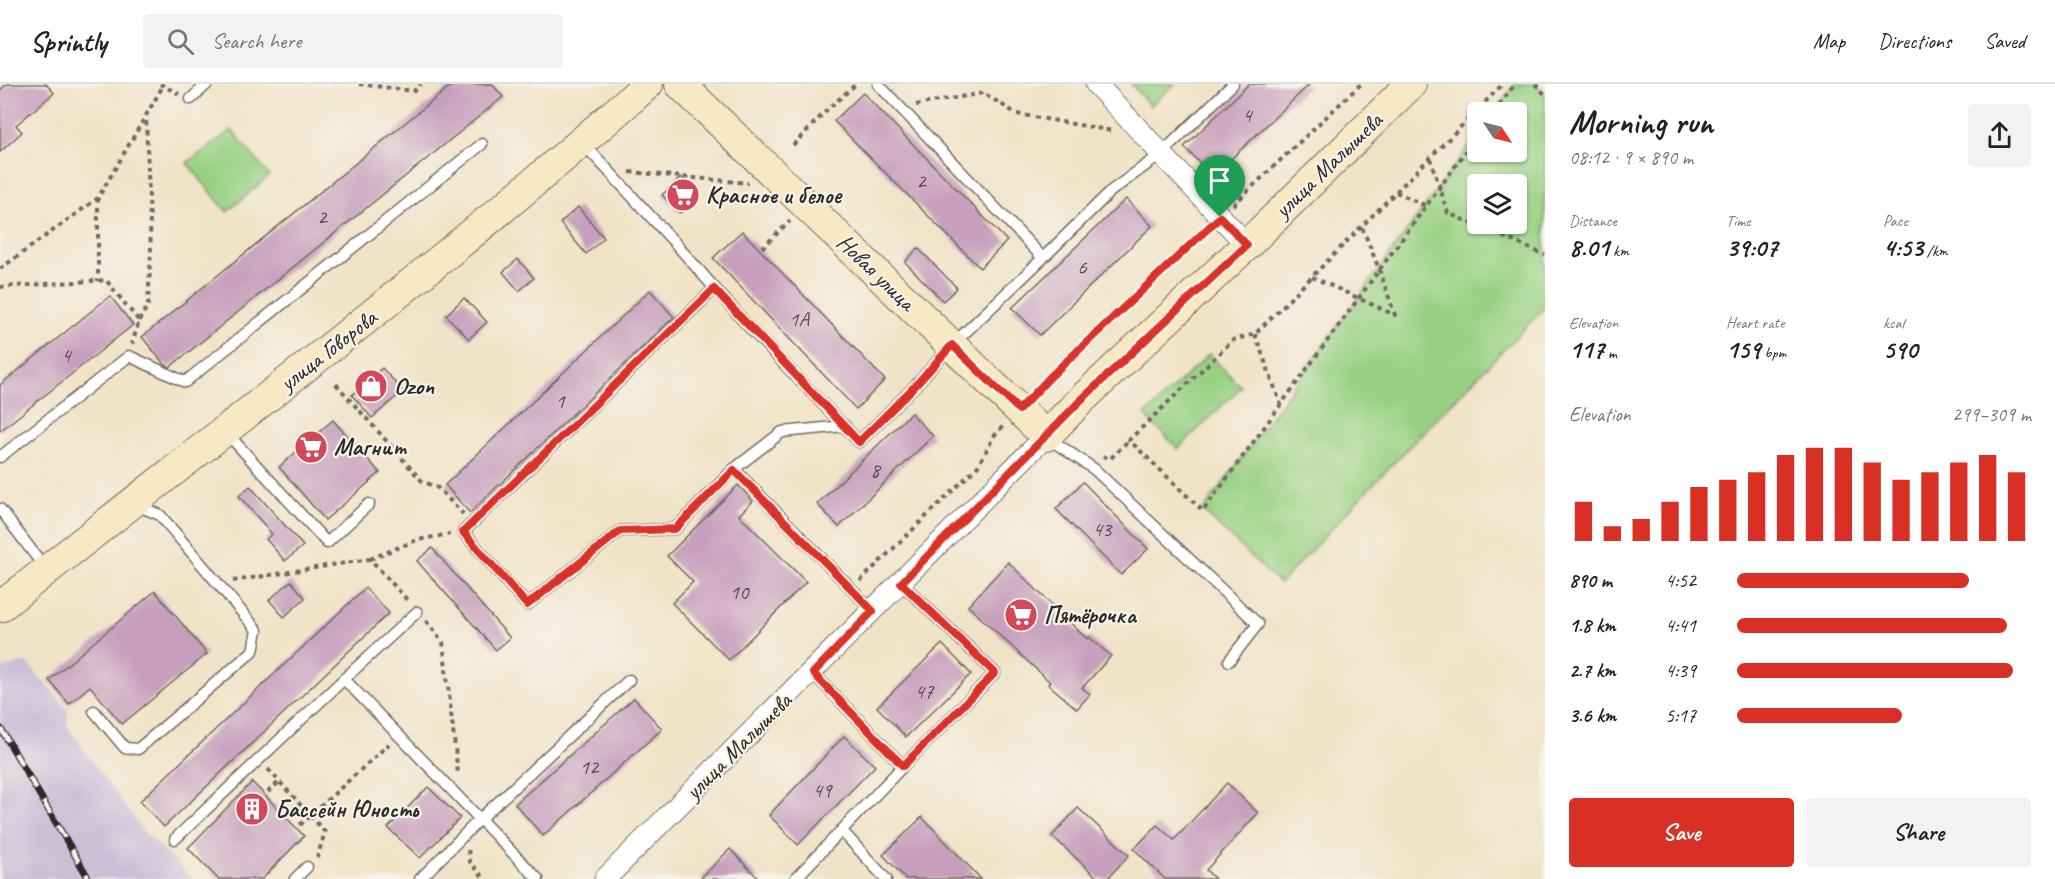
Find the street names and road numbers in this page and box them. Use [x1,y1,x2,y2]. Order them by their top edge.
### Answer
street label: улица Малышева [1266,105,1389,226]
street label: Новая улица [830,227,923,318]
street label: улица Говорова [272,302,384,399]
street label: улица Малышева [677,685,799,807]

